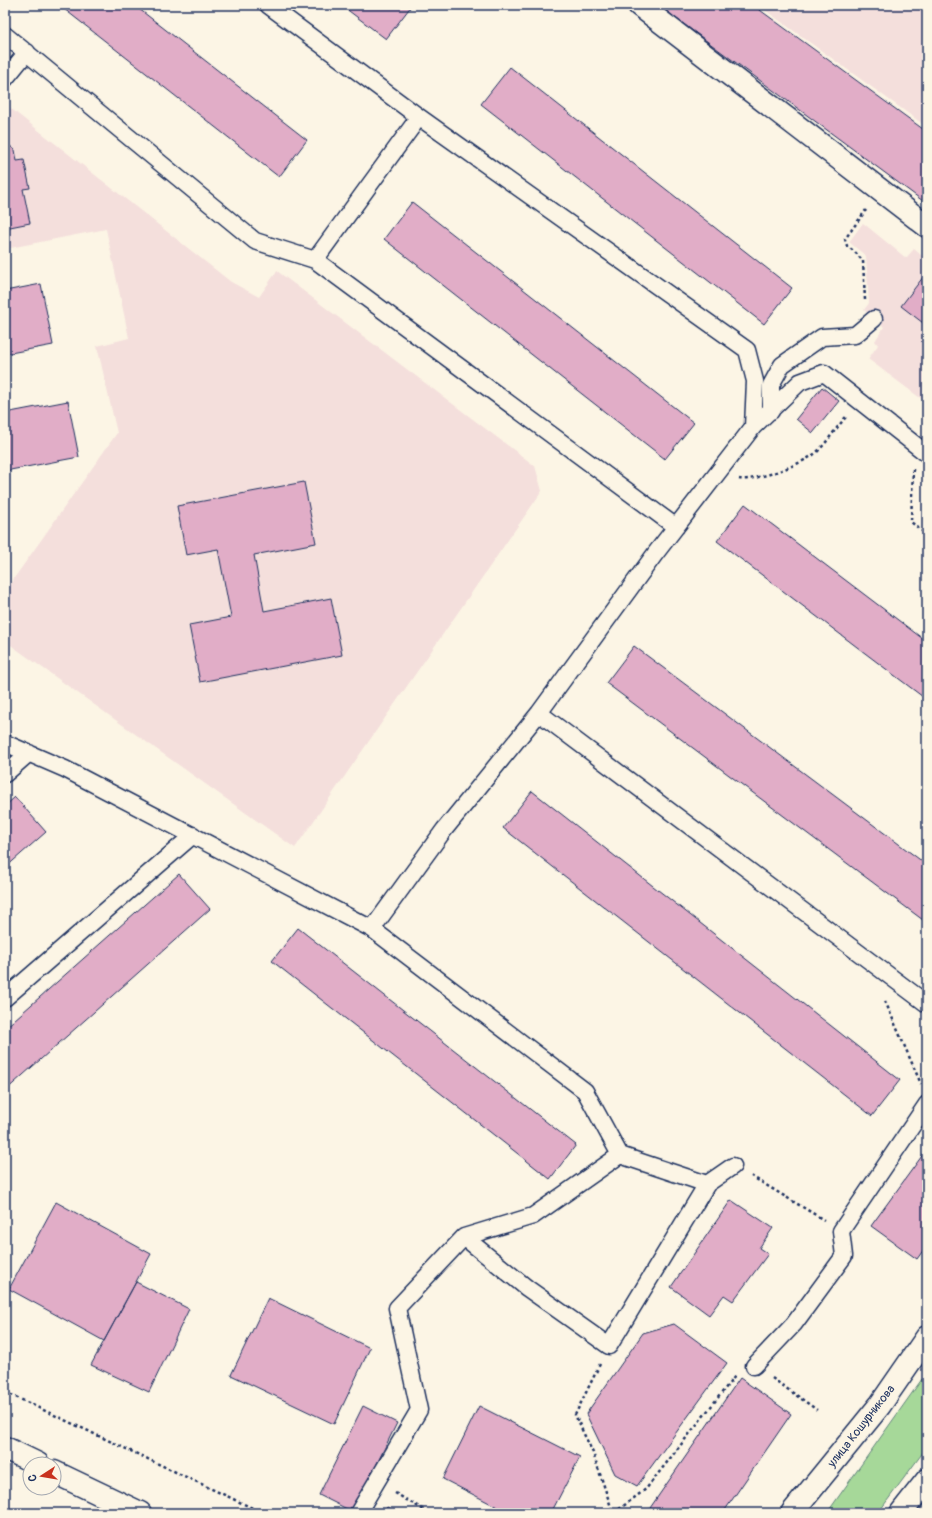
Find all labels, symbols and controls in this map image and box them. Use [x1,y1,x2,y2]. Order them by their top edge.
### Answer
street label: улица Кошурникова [824,1382,899,1471]
north arrow [22,1456,62,1496]
text: С [26,1473,40,1483]

